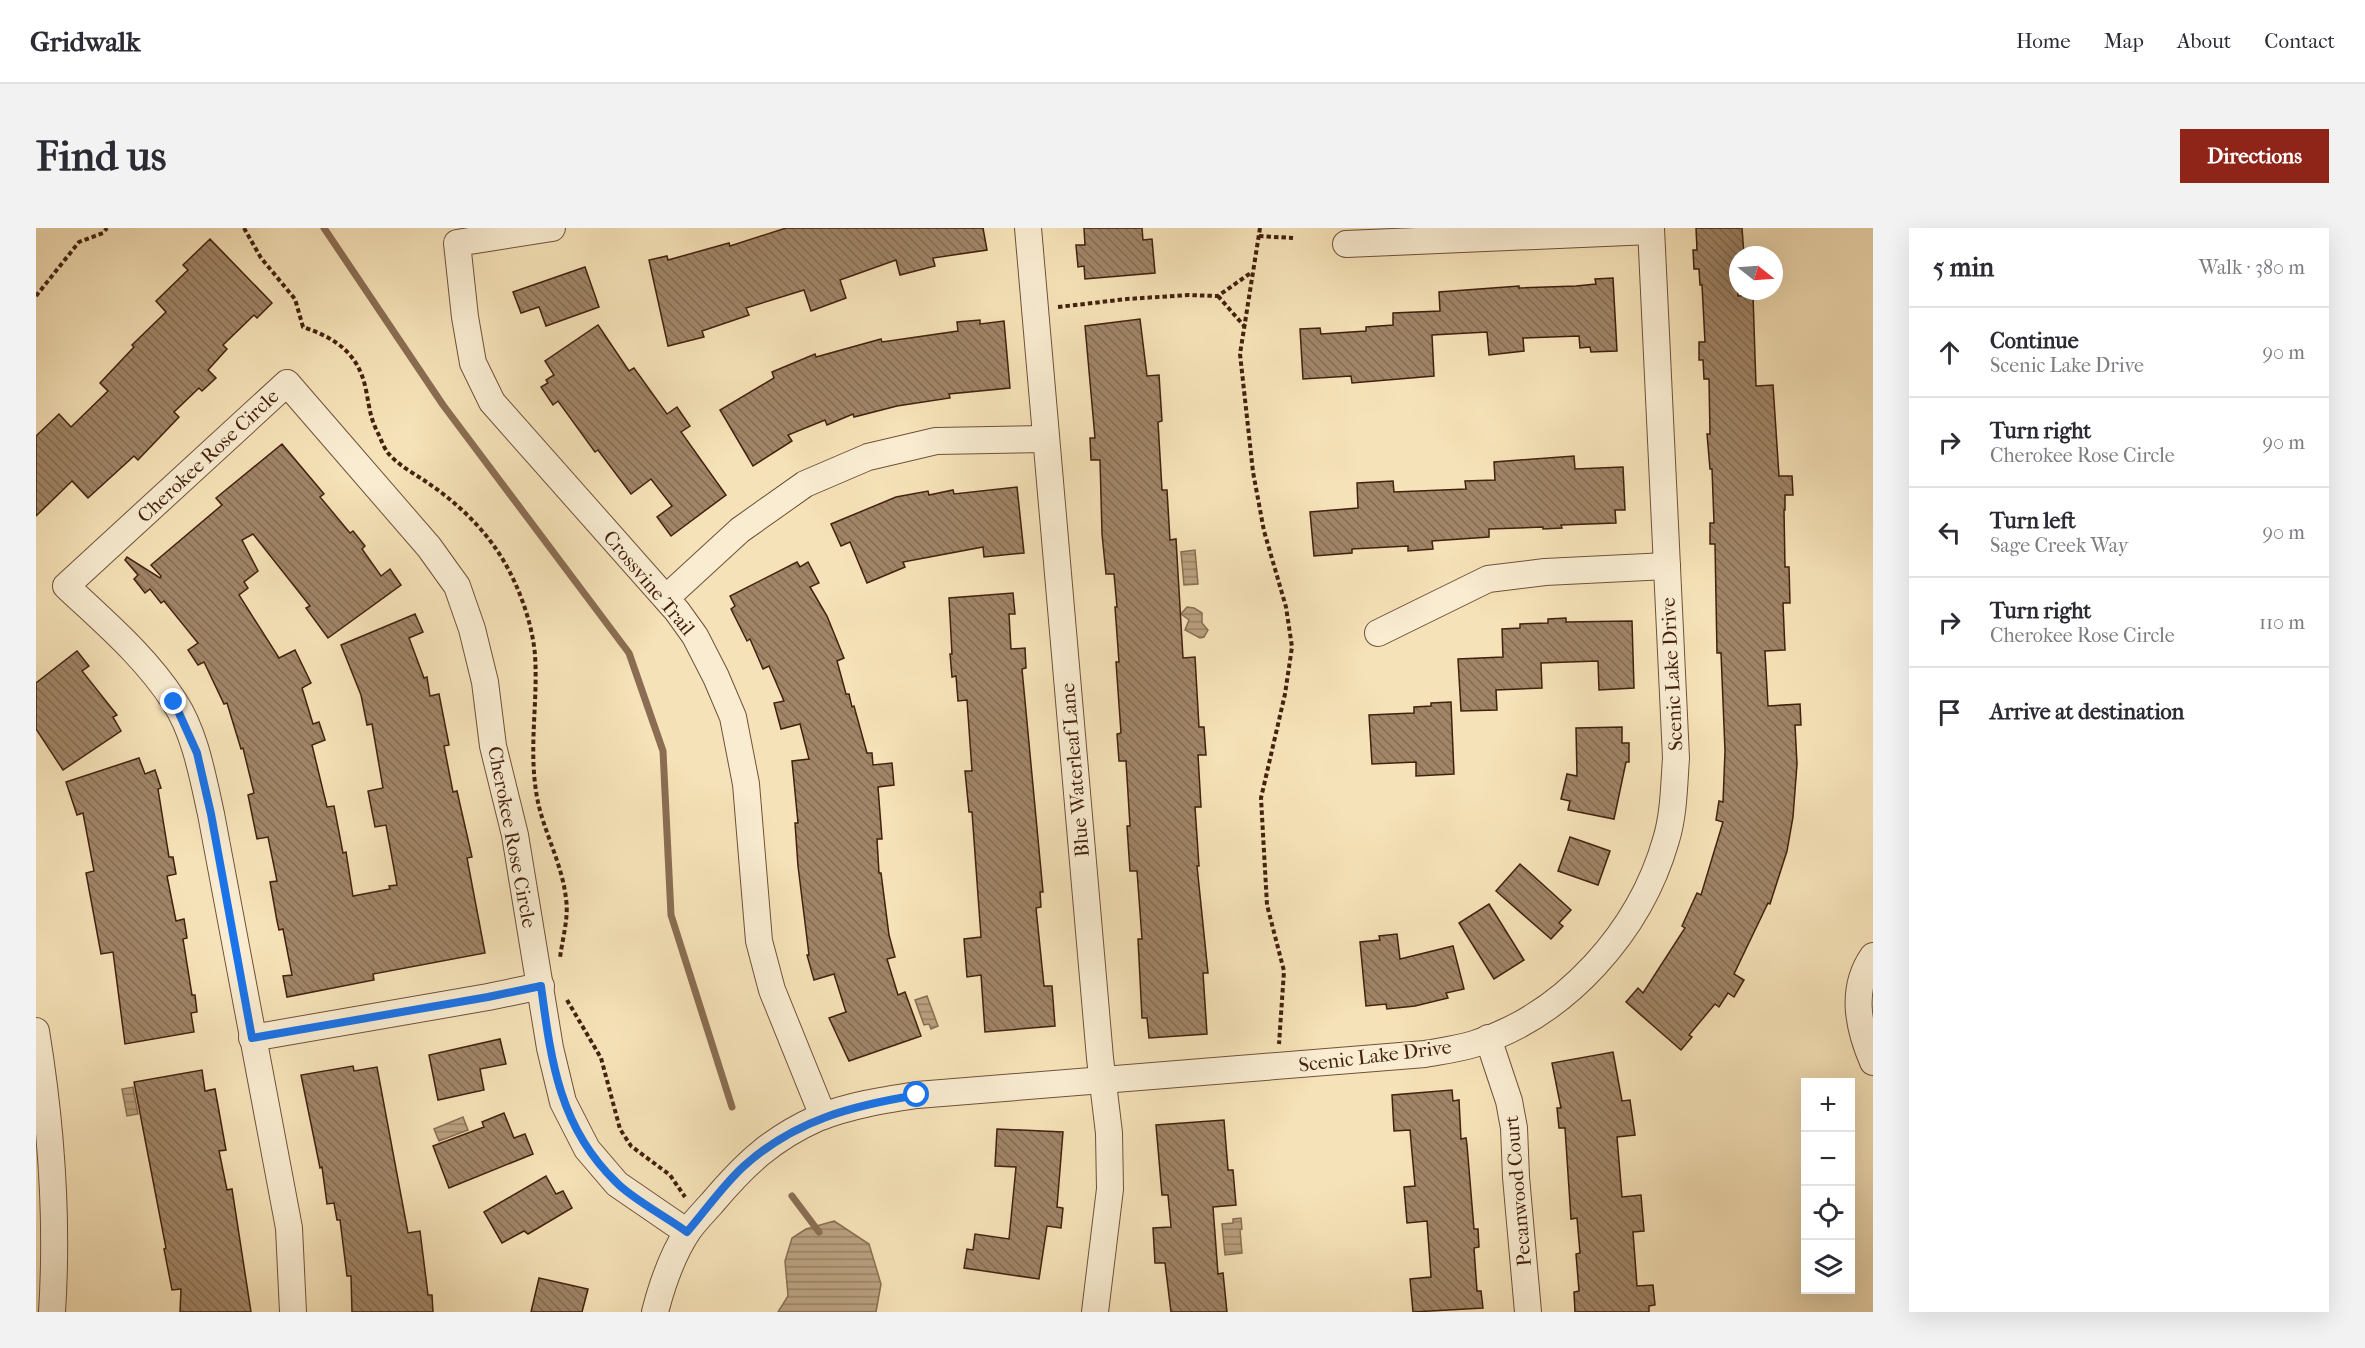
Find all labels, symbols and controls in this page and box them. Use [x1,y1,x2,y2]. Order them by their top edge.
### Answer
text: Gridwalk [30,25,141,58]
text: Home [2016,29,2071,53]
text: Map [2104,29,2144,53]
text: About [2177,29,2231,53]
text: Contact [2264,29,2335,53]
button: Directions [2180,129,2329,183]
text: Find us [36,132,166,181]
north arrow [1729,246,1783,300]
text: 5 min [1933,252,1994,283]
text: Walk · 380 m [2199,256,2305,279]
text: Continue [1990,328,2079,354]
icon: ahead [1933,336,1966,369]
text: 90 m [2263,341,2305,364]
text: Scenic Lake Drive [1990,354,2144,377]
street label: Cherokee Rose Circle [133,385,283,527]
text: Turn right [1990,418,2091,444]
icon: right [1933,426,1966,459]
text: 90 m [2263,431,2305,454]
text: Cherokee Rose Circle [1990,444,2175,467]
text: Turn left [1990,508,2076,534]
icon: left [1933,516,1966,549]
text: 90 m [2263,521,2305,544]
street label: Crossvine Trail [599,526,700,640]
text: Sage Creek Way [1990,534,2128,557]
street label: Scenic Lake Drive [1656,596,1688,751]
text: Turn right [1990,598,2091,624]
icon: right [1933,606,1966,639]
text: 110 m [2259,611,2305,634]
text: Cherokee Rose Circle [1990,624,2175,647]
street label: Blue Waterleaf Lane [1056,682,1094,858]
route end [160,688,186,714]
icon: arrive [1933,696,1966,729]
text: Arrive at destination [1990,699,2184,725]
street label: Cherokee Rose Circle [483,744,541,930]
street label: Scenic Lake Drive [1297,1035,1453,1077]
map controls [1801,1078,1855,1294]
button: + [1801,1078,1855,1132]
route start [903,1081,929,1107]
street label: Pecanwood Court [1500,1115,1536,1267]
button: − [1801,1132,1855,1186]
button: locate [1801,1186,1855,1240]
button: layers [1801,1240,1855,1294]

